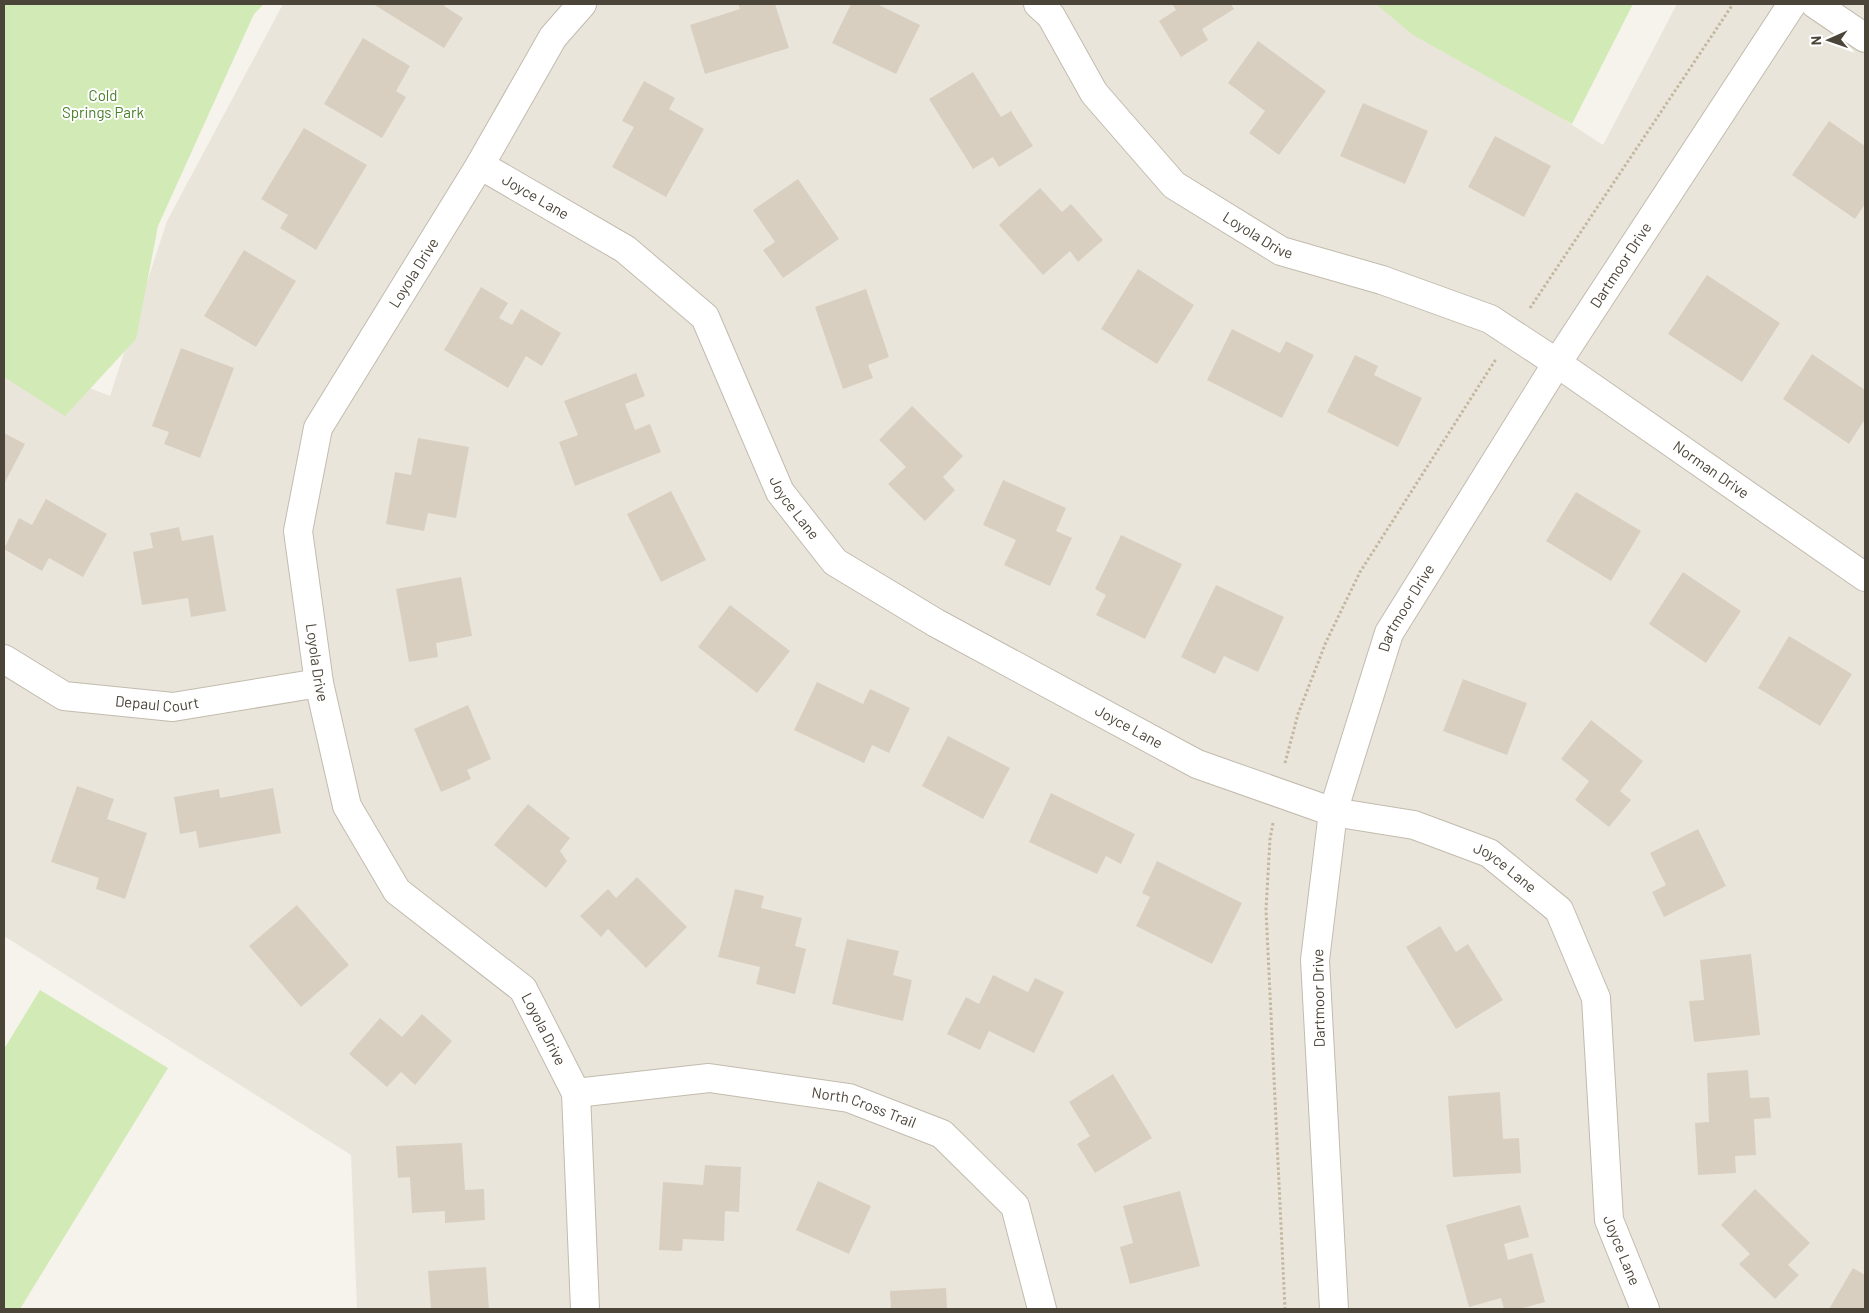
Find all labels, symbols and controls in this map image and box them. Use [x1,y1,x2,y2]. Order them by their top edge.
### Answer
north arrow [1804,15,1854,65]
text: N [1807,36,1824,45]
park label: Cold Springs Park [62,86,144,121]
street label: Joyce Lane [499,170,572,223]
street label: Loyola Drive [1220,207,1295,262]
street label: Dartmoor Drive [1586,219,1655,311]
street label: Loyola Drive [385,234,442,311]
street label: Norman Drive [1670,436,1753,502]
street label: Joyce Lane [766,473,824,543]
street label: Dartmoor Drive [1374,561,1438,654]
street label: Loyola Drive [303,622,333,703]
street label: Depaul Court [114,691,200,715]
street label: Joyce Lane [1092,701,1166,752]
street label: Joyce Lane [1471,838,1540,896]
street label: Dartmoor Drive [1308,949,1328,1047]
street label: Loyola Drive [518,989,570,1068]
street label: North Cross Trail [811,1083,919,1131]
street label: Joyce Lane [1600,1212,1645,1288]

